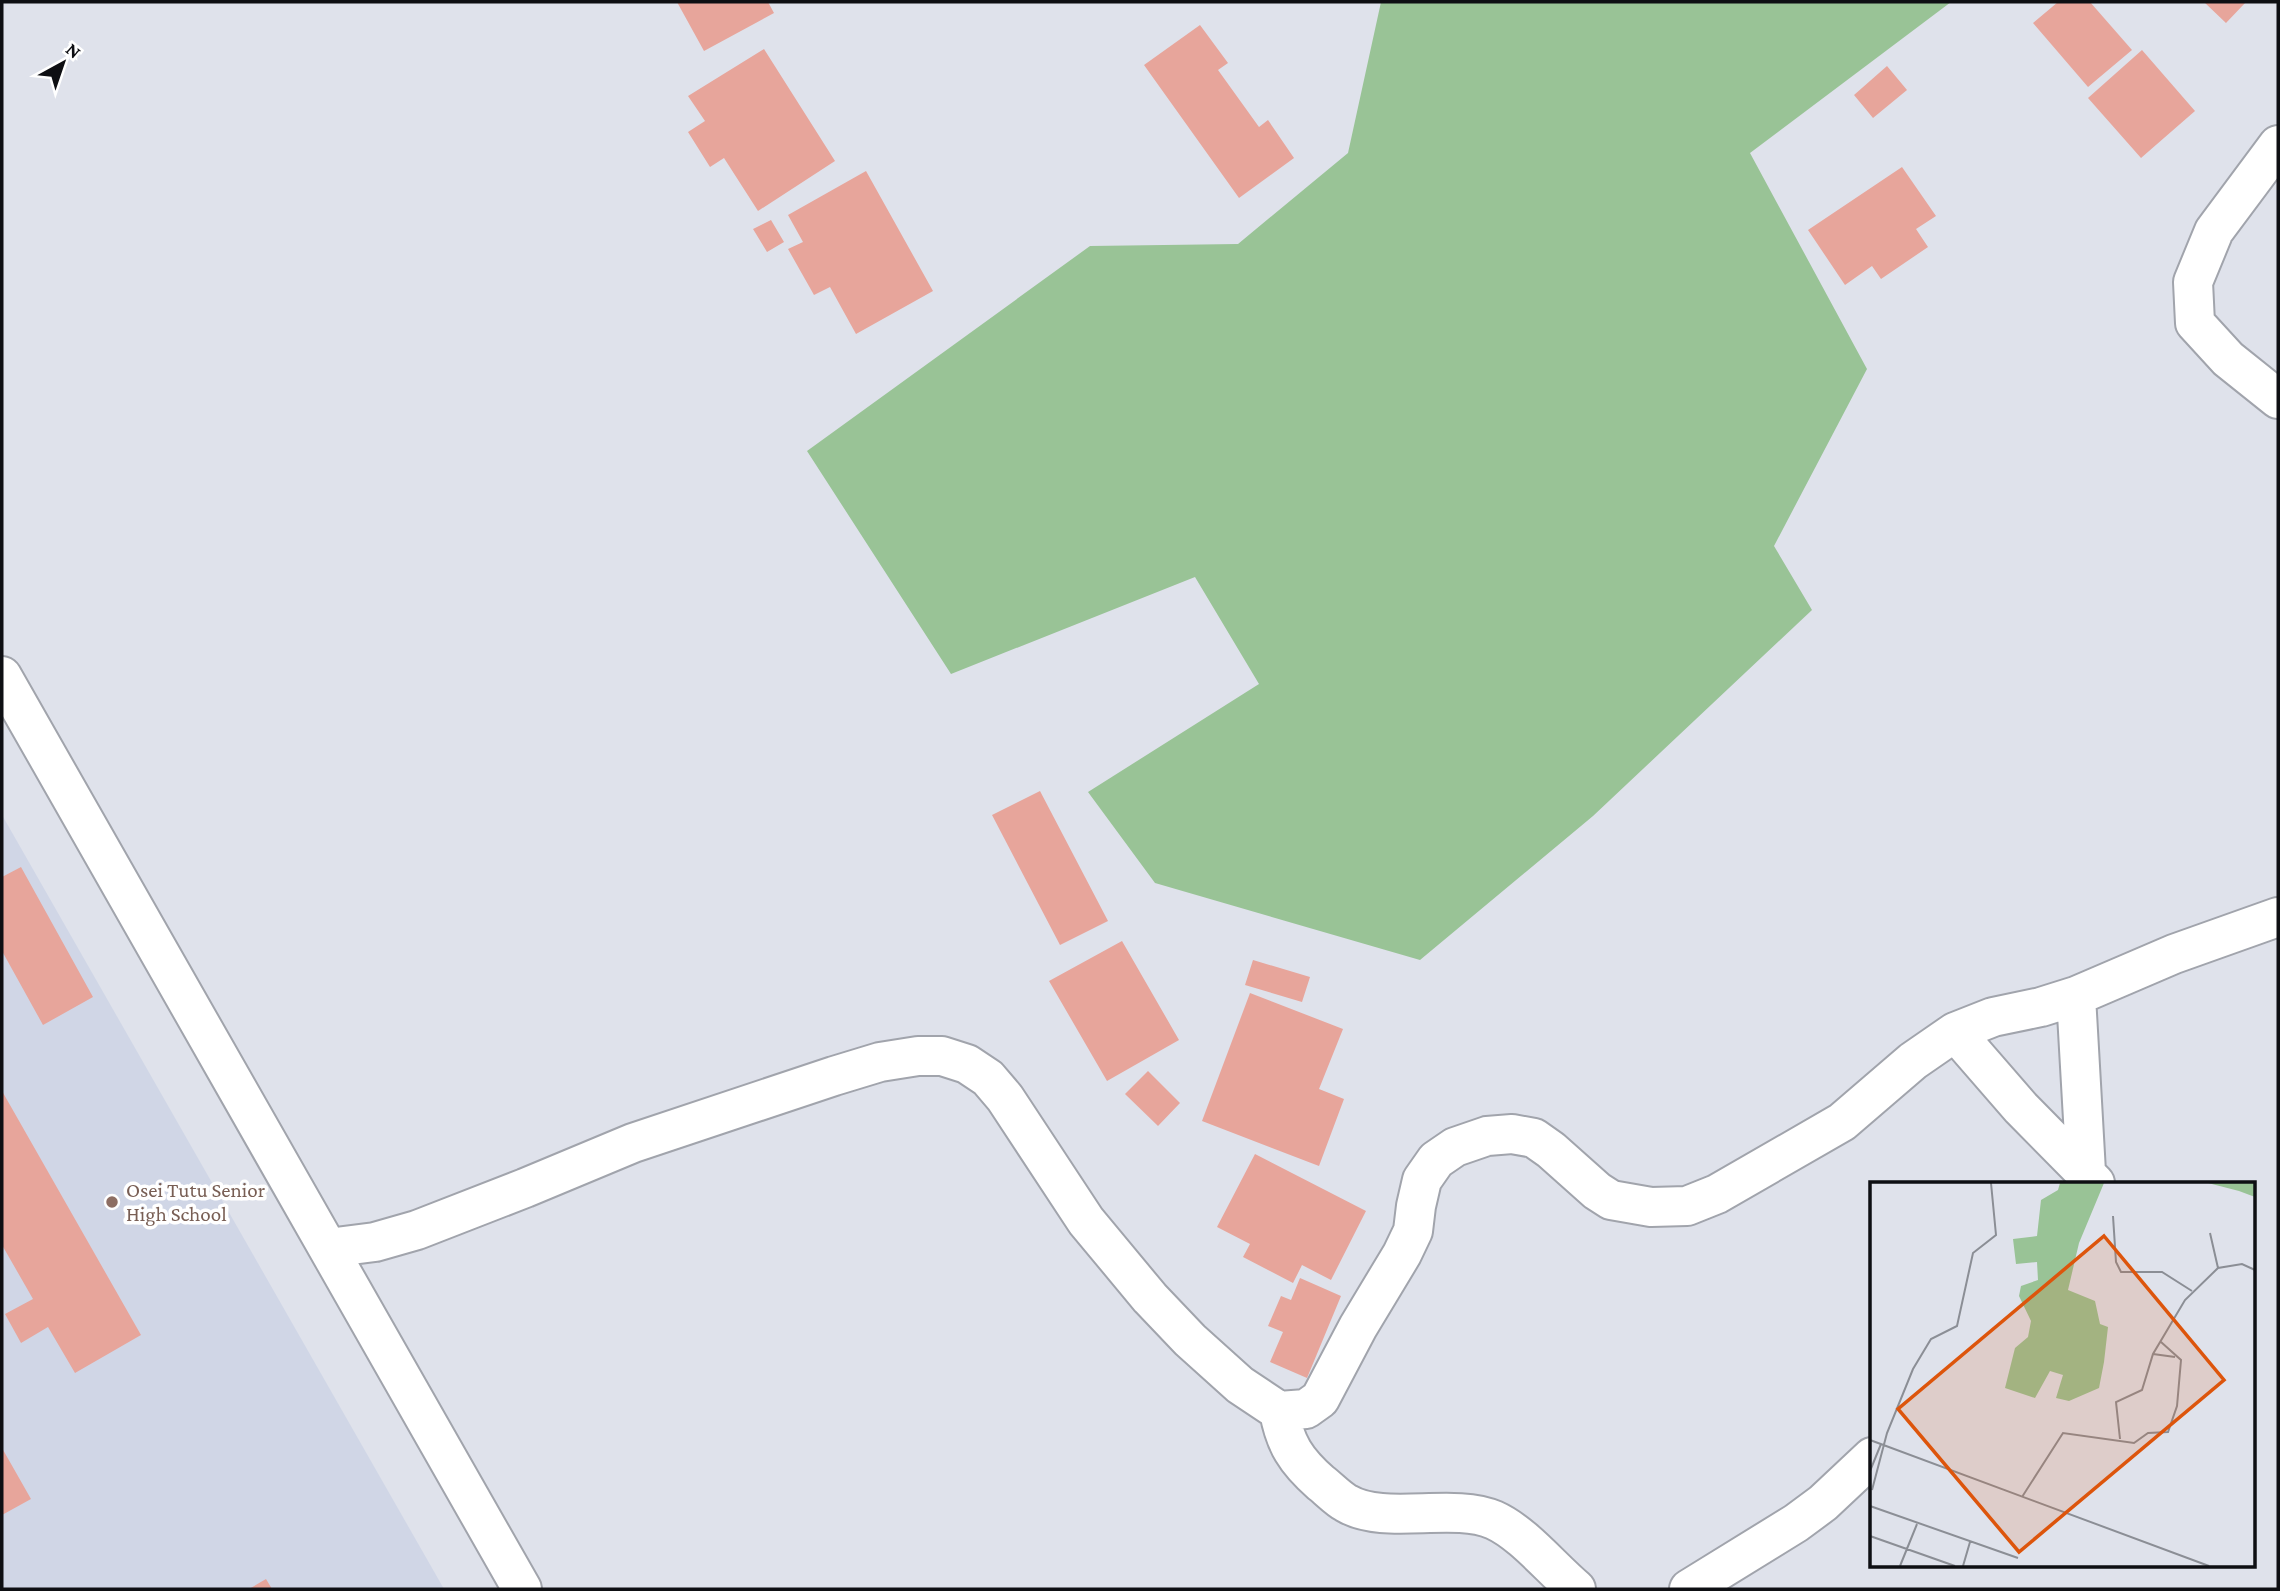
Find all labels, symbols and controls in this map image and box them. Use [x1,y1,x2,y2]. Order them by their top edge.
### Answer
north arrow [28,28,98,98]
text: N [62,38,85,63]
place label: Osei Tutu Senior High School [126,1178,266,1226]
inset map [1870,1182,2256,1566]
marker: Osei Tutu Senior High School [104,1194,120,1210]

